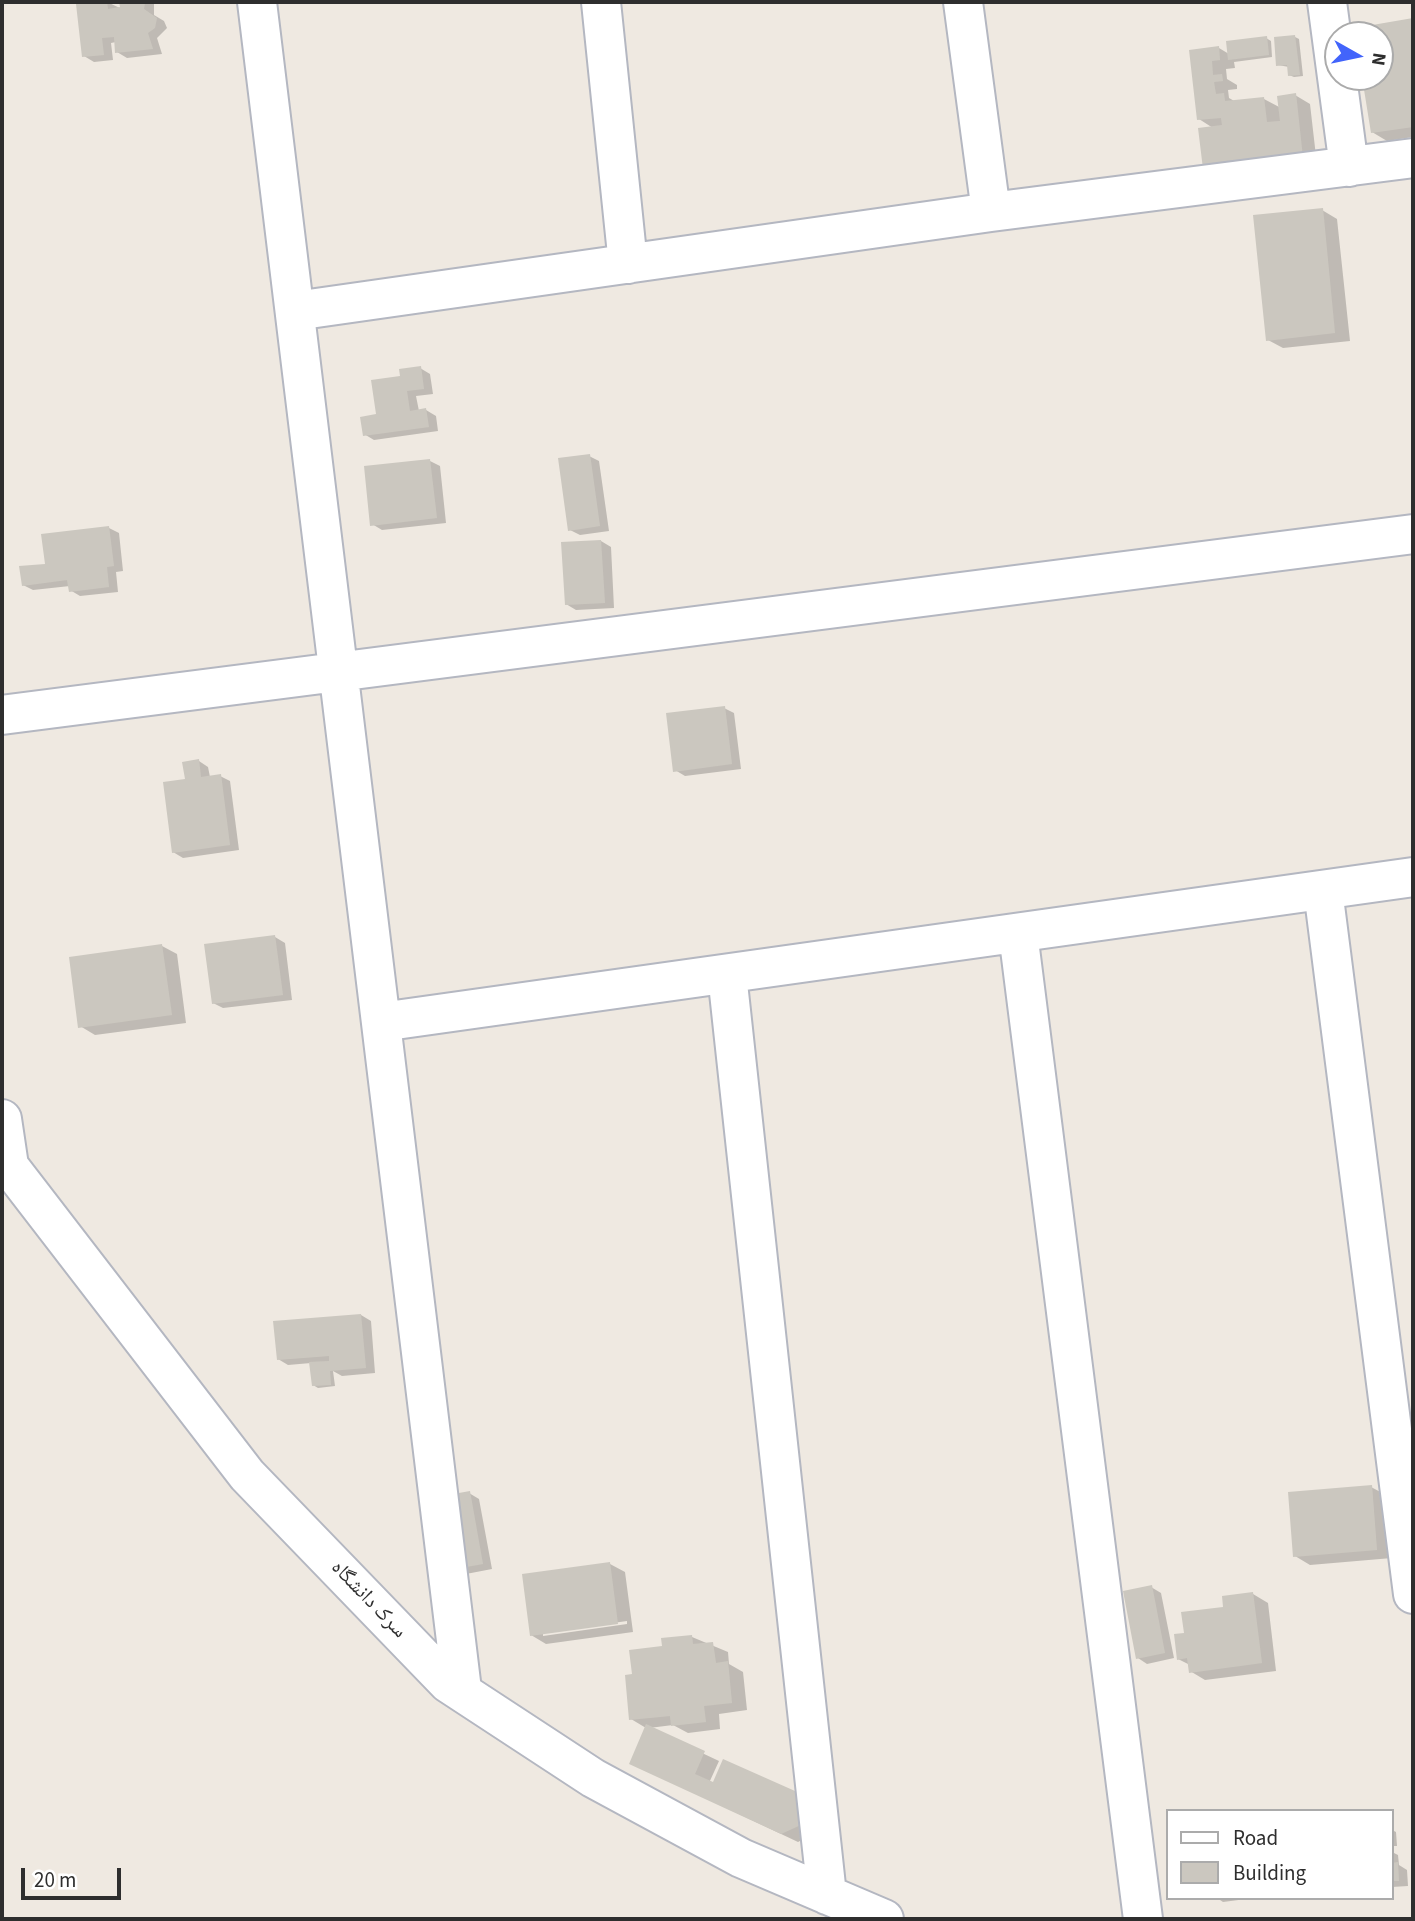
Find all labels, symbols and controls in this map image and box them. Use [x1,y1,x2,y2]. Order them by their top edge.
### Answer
north arrow [1324,21,1394,91]
text: N [1364,51,1393,67]
street label: سرک دانشگاه [325,1556,411,1644]
legend [1166,1809,1394,1900]
text: Road [1233,1823,1278,1853]
scale bar [24,1854,124,1898]
text: Building [1233,1858,1306,1888]
text: 20 m [34,1865,76,1895]

